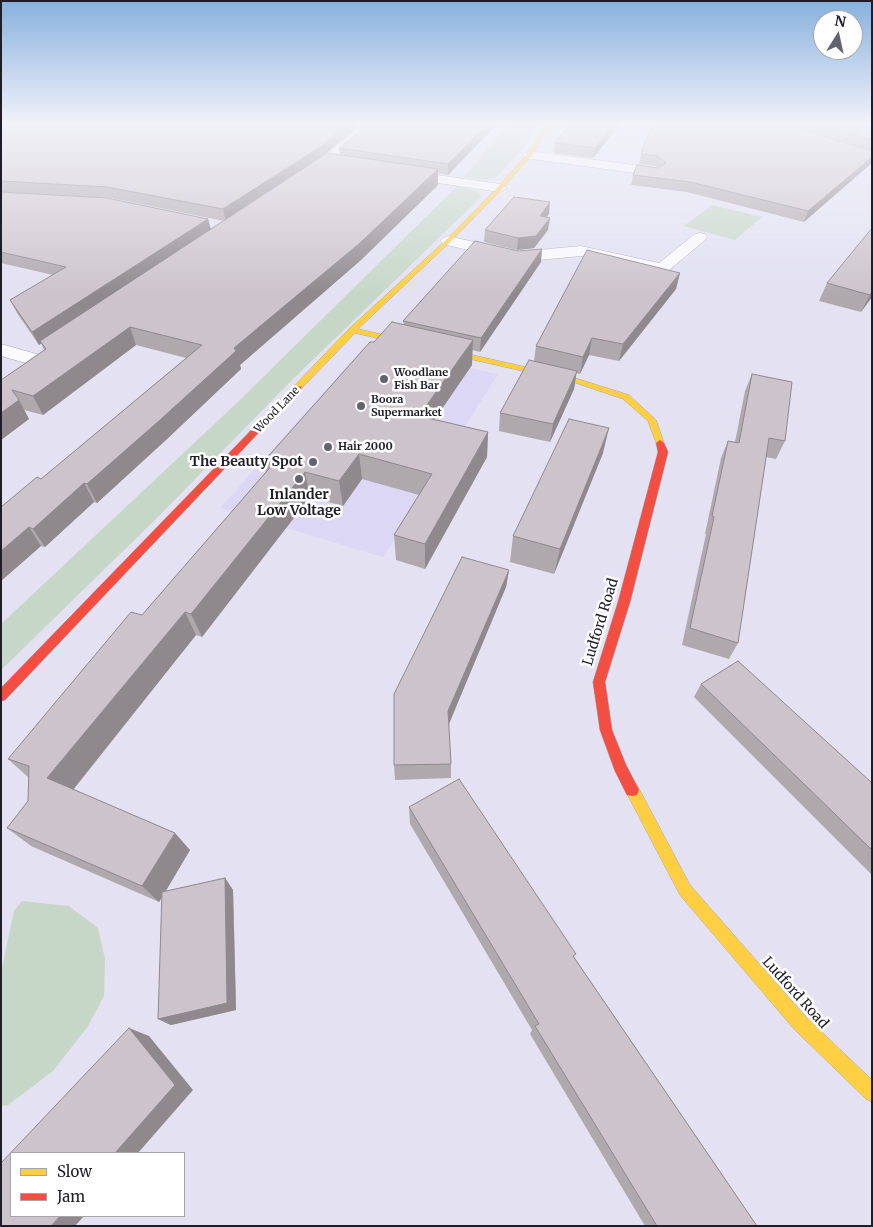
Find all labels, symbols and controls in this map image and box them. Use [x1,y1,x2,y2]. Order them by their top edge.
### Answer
north arrow [813,10,863,60]
text: N [833,11,847,31]
place label: Woodlane Fish Bar [394,366,448,392]
marker: Woodlane Fish Bar [378,373,390,385]
street label: Wood Lane [252,384,302,436]
place label: Boora Supermarket [371,393,442,419]
marker: Boora Supermarket [355,400,367,412]
place label: Hair 2000 [338,440,393,454]
marker: Hair 2000 [322,441,334,453]
place label: The Beauty Spot [190,454,303,470]
marker: The Beauty Spot [307,456,319,468]
marker: Inlander Low Voltage [293,473,305,485]
place label: Inlander Low Voltage [257,487,341,520]
street label: Ludford Road [580,576,622,668]
street label: Ludford Road [758,954,832,1032]
legend [10,1152,185,1217]
text: Slow [57,1162,92,1181]
text: Jam [57,1187,85,1206]

